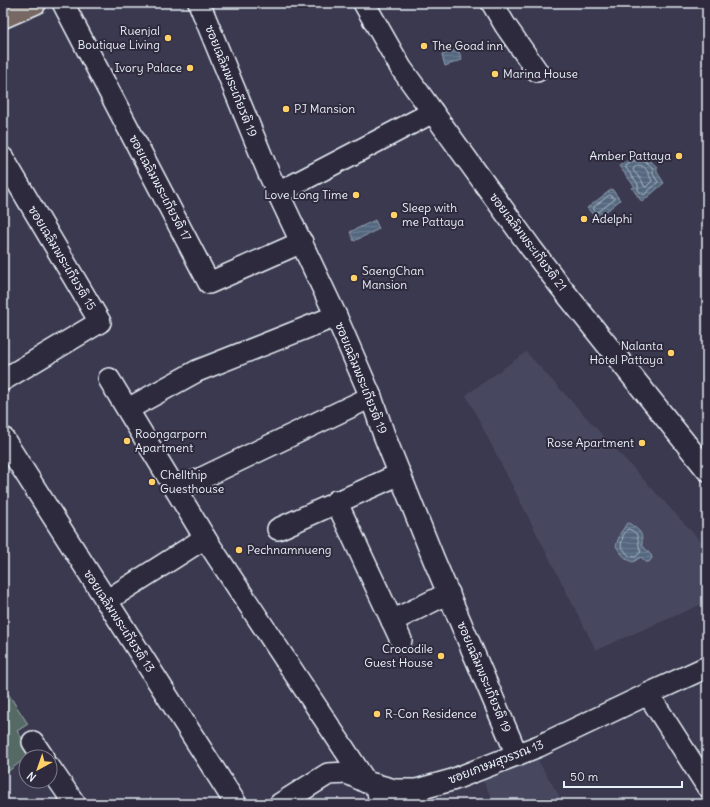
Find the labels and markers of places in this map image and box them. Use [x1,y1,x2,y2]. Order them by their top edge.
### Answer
place label: Ruenjal Boutique Living [77,23,160,52]
marker: Ruenjal Boutique Living [163,33,173,43]
place label: The Goad inn [432,38,503,53]
marker: The Goad inn [419,41,429,51]
place label: Ivory Palace [114,60,182,75]
marker: Ivory Palace [185,63,195,73]
place label: Marina House [503,66,578,81]
marker: Marina House [490,69,500,79]
place label: PJ Mansion [294,101,355,116]
marker: PJ Mansion [281,104,291,114]
place label: Amber Pattaya [590,148,671,163]
marker: Amber Pattaya [674,151,684,161]
place label: Love Long Time [264,187,348,202]
marker: Love Long Time [351,190,361,200]
place label: Sleep with me Pattaya [402,200,464,229]
marker: Sleep with me Pattaya [389,210,399,220]
place label: Adelphi [592,211,632,226]
marker: Adelphi [579,214,589,224]
place label: SaengChan Mansion [362,263,424,292]
marker: SaengChan Mansion [349,273,359,283]
place label: Nalanta Hotel Pattaya [589,338,663,367]
marker: Nalanta Hotel Pattaya [666,348,676,358]
place label: Roongarporn Apartment [135,426,207,455]
place label: Rose Apartment [547,435,634,450]
marker: Roongarporn Apartment [122,436,132,446]
marker: Rose Apartment [637,438,647,448]
place label: Chellthip Guesthouse [160,467,224,496]
marker: Chellthip Guesthouse [147,477,157,487]
place label: Pechnamnueng [247,542,332,557]
marker: Pechnamnueng [234,545,244,555]
place label: Crocodile Guest House [364,641,433,670]
marker: Crocodile Guest House [436,651,446,661]
place label: R-Con Residence [385,706,477,721]
marker: R-Con Residence [372,709,382,719]

